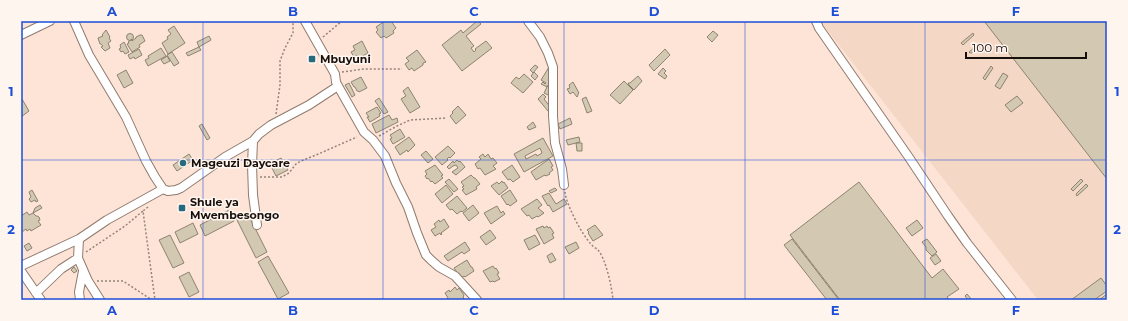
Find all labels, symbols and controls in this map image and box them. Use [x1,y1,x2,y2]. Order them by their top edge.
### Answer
text: A [106,3,118,19]
text: B [288,3,298,19]
text: C [469,3,479,19]
text: D [649,3,660,19]
text: E [831,3,840,19]
text: F [1012,3,1020,19]
scale bar [966,34,1086,60]
text: 100 m [972,40,1008,55]
place label: Mbuyuni [320,52,371,66]
marker: Mbuyuni [307,54,317,64]
text: 1 [8,83,14,99]
text: 1 [1114,83,1120,99]
place label: Mageuzi Daycare [191,156,290,170]
marker: Mageuzi Daycare [178,158,188,168]
place label: Shule ya Mwembesongo [190,195,279,222]
marker: Shule ya Mwembesongo [177,203,187,213]
text: 2 [7,221,15,237]
text: 2 [1113,221,1121,237]
text: A [106,302,118,318]
text: B [288,302,298,318]
text: C [469,302,479,318]
text: D [649,302,660,318]
text: E [831,302,840,318]
text: F [1012,302,1020,318]

